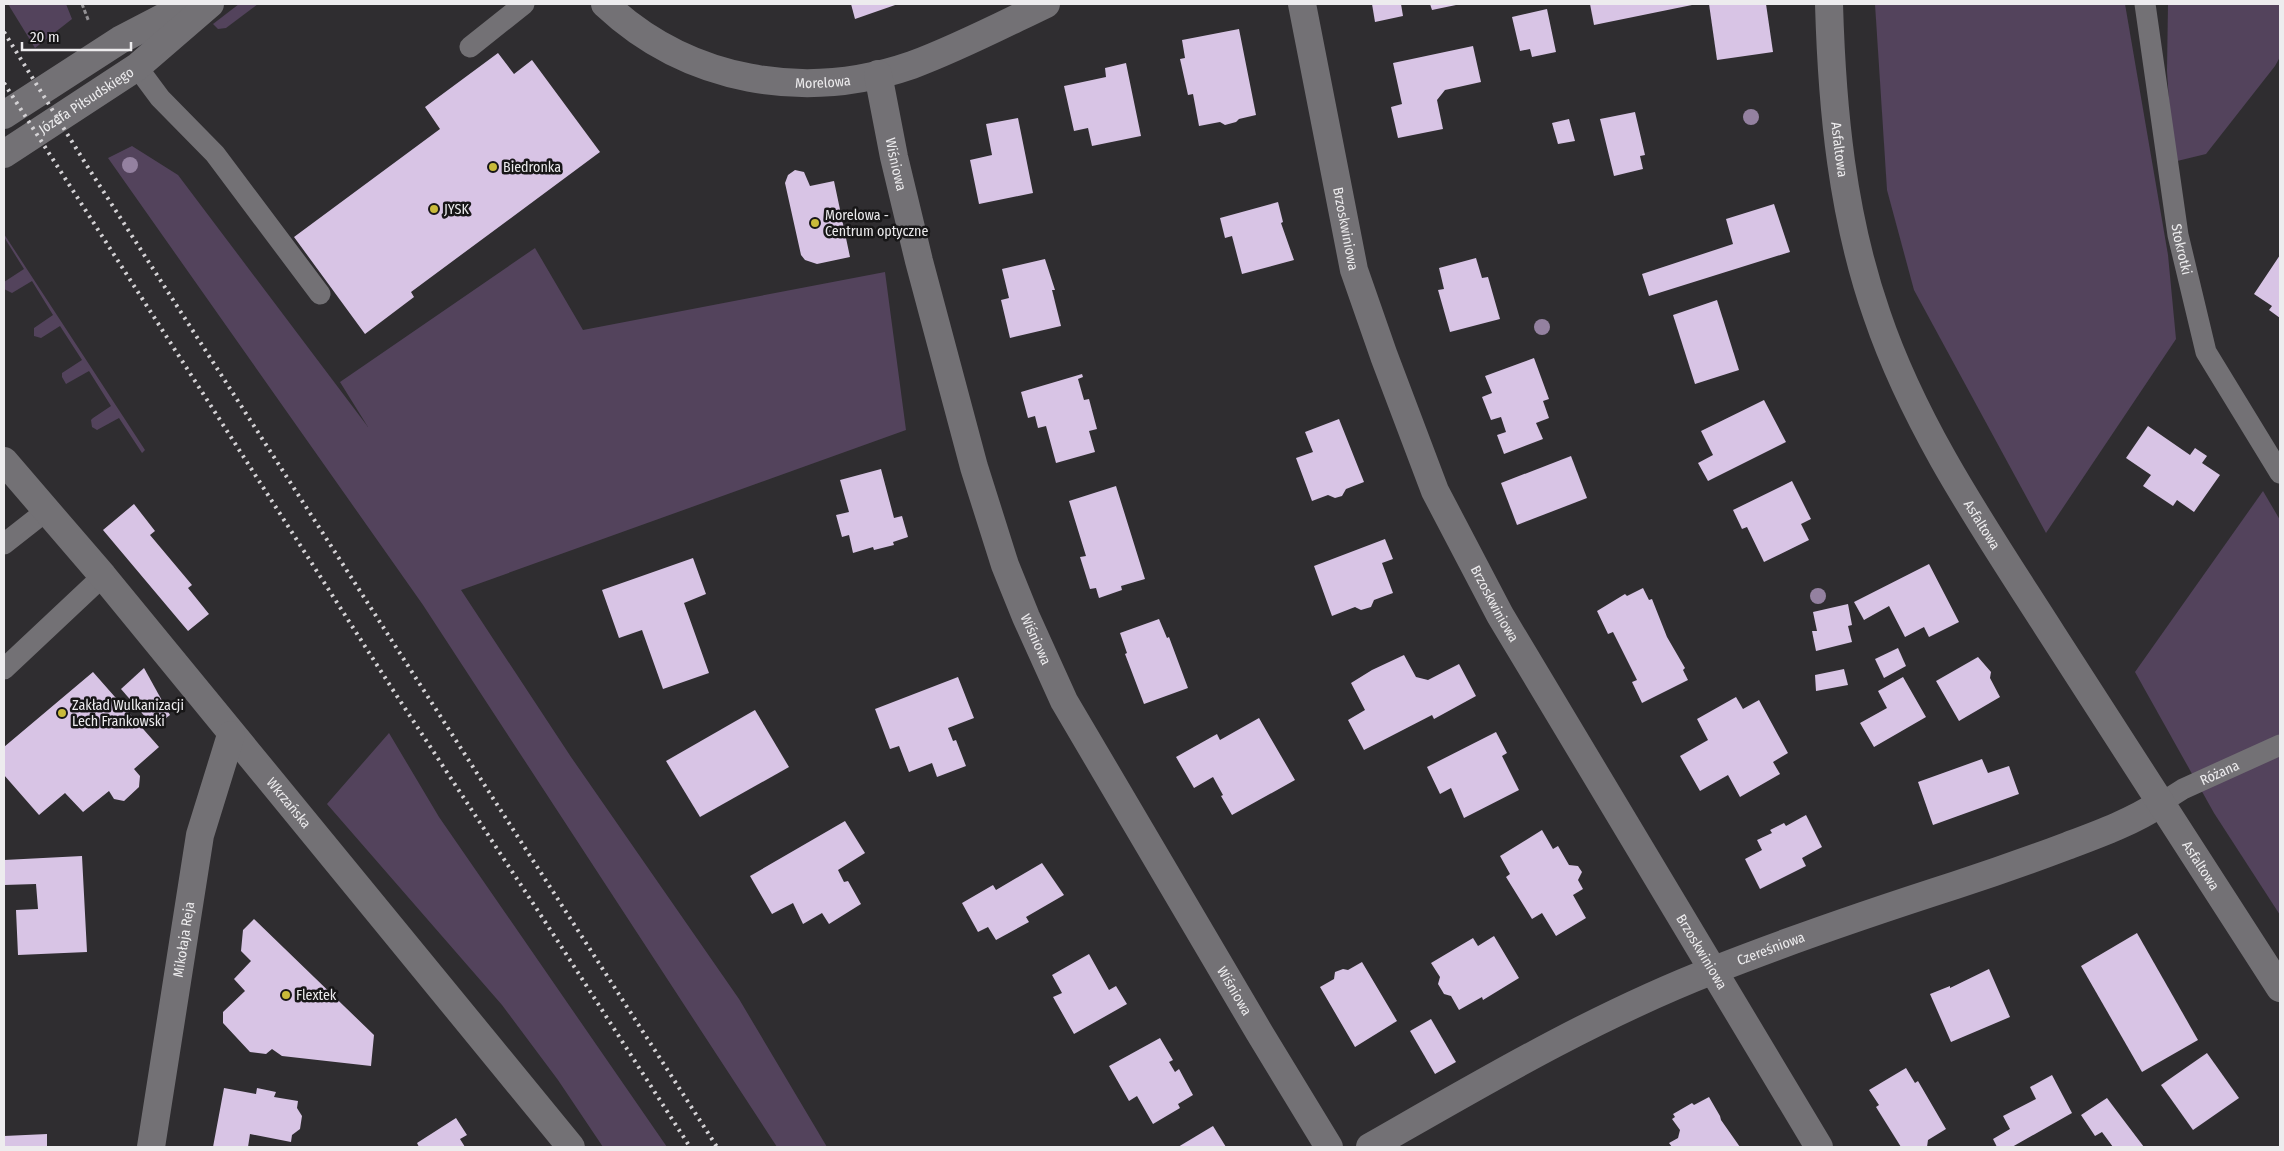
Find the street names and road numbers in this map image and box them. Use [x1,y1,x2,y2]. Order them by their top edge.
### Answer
street label: Józefa Piłsudskiego [36,64,137,138]
street label: Morelowa [795,72,852,92]
street label: Asfaltowa [1827,121,1851,178]
street label: Wiśniowa [881,136,910,193]
street label: Brzoskwiniowa [1329,186,1362,272]
street label: Stokrotki [2168,223,2195,277]
street label: Asfaltowa [1960,497,2004,553]
street label: Brzoskwiniowa [1467,563,1522,645]
street label: Wiśniowa [1017,611,1055,668]
street label: Różana [2197,757,2242,789]
street label: Wkrzańska [263,774,314,832]
street label: Asfaltowa [2178,838,2223,894]
street label: Mikołaja Reja [170,900,198,979]
street label: Brzoskwiniowa [1672,911,1731,993]
street label: Czereśniowa [1735,929,1807,969]
street label: Wiśniowa [1213,963,1255,1019]

